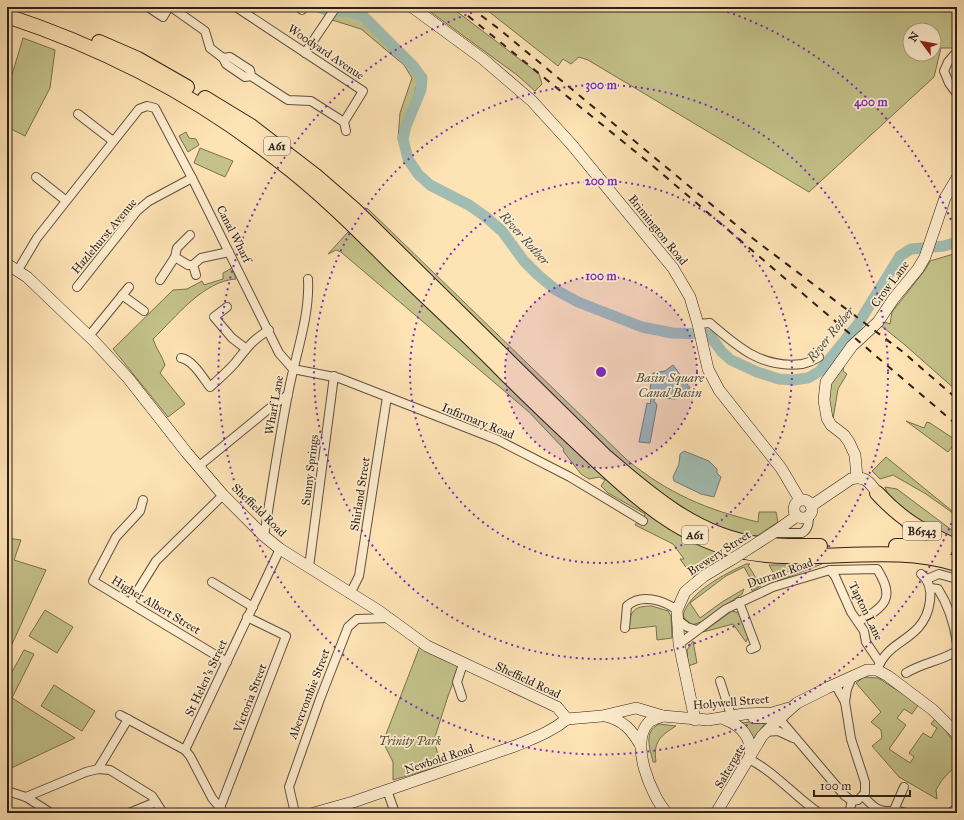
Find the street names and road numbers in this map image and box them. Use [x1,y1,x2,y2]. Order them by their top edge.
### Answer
street label: Woodyard Avenue [285,21,367,83]
road number: A61 [264,137,290,155]
street label: Brimington Road [625,192,691,269]
street label: Hazlehurst Avenue [68,196,140,276]
street label: Canal Wharf [214,203,255,267]
street label: Crow Lane [868,258,912,310]
street label: Wharf Lane [262,374,286,436]
street label: Infirmary Road [440,400,516,442]
street label: Sunny Springs [299,434,322,506]
street label: Shirland Street [347,455,373,532]
street label: Sheffield Road [229,480,289,540]
road number: B6543 [903,522,941,540]
road number: A61 [682,526,708,544]
street label: Brewery Street [685,527,754,579]
street label: Durrant Road [745,555,815,591]
street label: Higher Albert Street [108,573,204,638]
street label: Tapton Lane [846,579,886,643]
street label: St Helen's Street [182,637,230,719]
street label: Abercrombie Street [285,646,333,742]
street label: Sheffield Road [493,659,563,701]
street label: Victoria Street [230,661,270,735]
street label: Holywell Street [692,692,771,712]
street label: Newbold Road [403,741,475,777]
street label: Saltergate [712,741,749,791]

